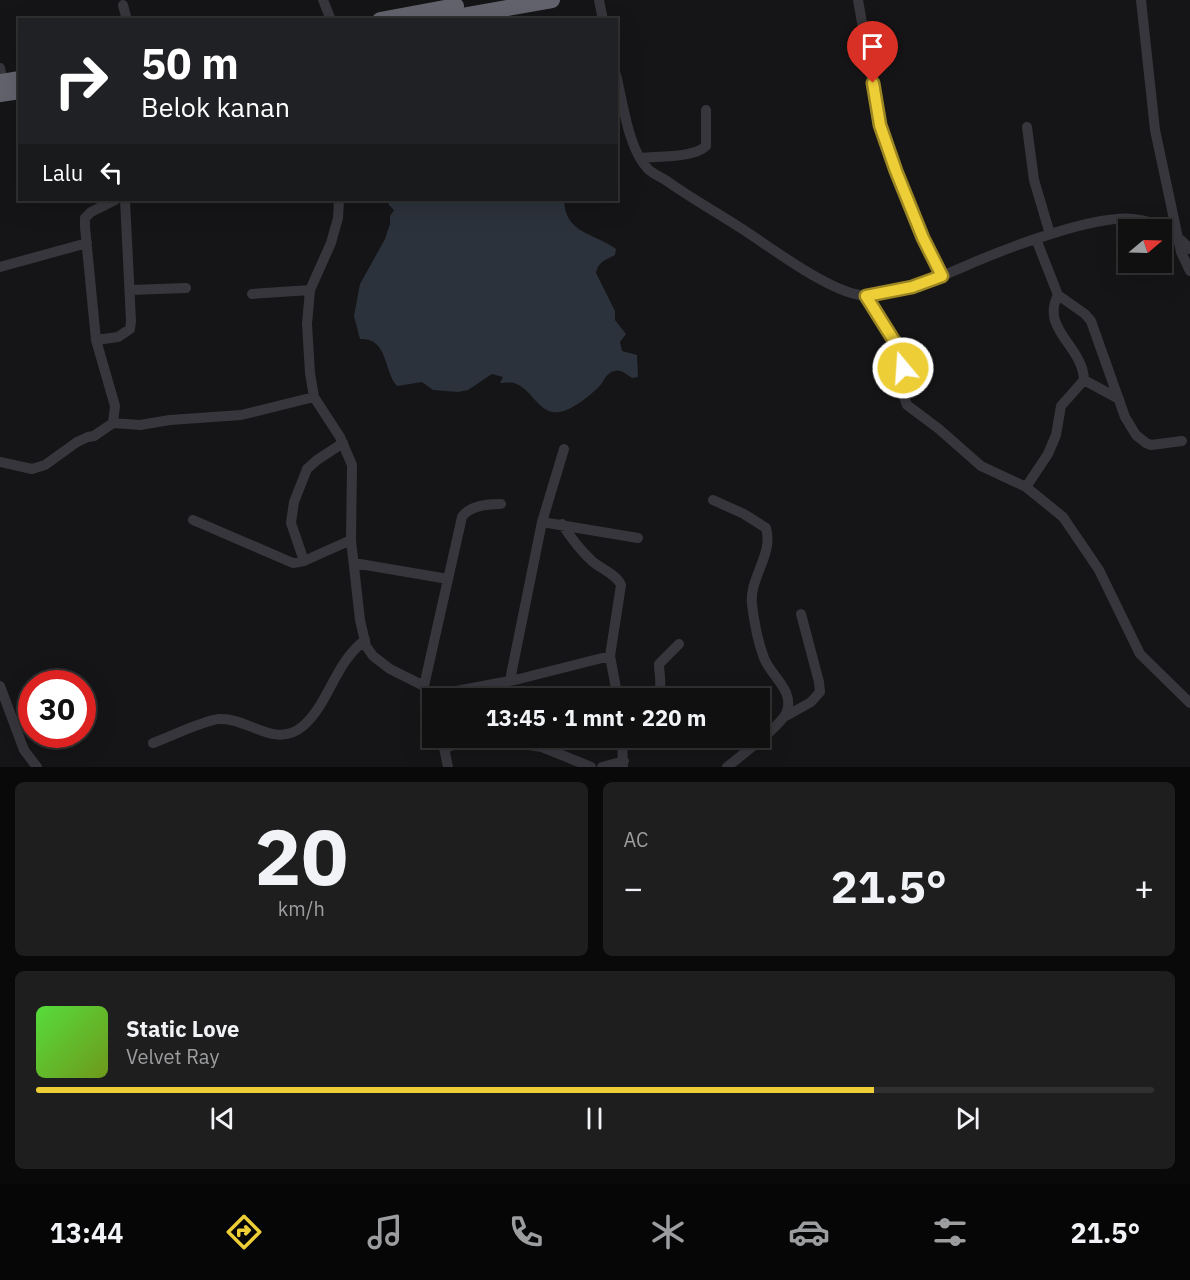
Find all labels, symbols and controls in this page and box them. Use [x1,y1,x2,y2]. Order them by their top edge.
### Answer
pin [847,21,898,83]
icon: arrive [856,30,889,63]
text: 50 m [141,36,239,91]
icon: right [42,42,120,120]
text: Belok kanan [141,89,290,124]
icon: left [95,156,128,189]
text: Lalu [42,158,83,187]
north arrow [1118,219,1172,273]
map controls [1118,219,1172,273]
position arrow [871,336,935,400]
speed limit sign: 30 [18,670,96,748]
text: 13:45 · 1 mnt · 220 m [486,703,706,732]
text: 20 [254,805,348,906]
text: AC [624,826,648,853]
text: 21.5° [831,857,947,915]
text: − [624,866,643,909]
text: + [1134,866,1154,909]
text: km/h [278,895,325,922]
text: Static Love [126,1014,239,1043]
text: Velvet Ray [126,1043,219,1070]
icon: previous [206,1102,239,1135]
icon: pause [578,1102,611,1135]
icon: next [951,1102,984,1135]
icon: directions [223,1211,265,1253]
icon: music [364,1211,406,1253]
icon: phone [505,1211,547,1253]
icon: climate [647,1211,689,1253]
icon: car [788,1211,830,1253]
icon: filters [929,1211,971,1253]
text: 13:44 [50,1215,123,1250]
text: 21.5° [1071,1215,1140,1250]

